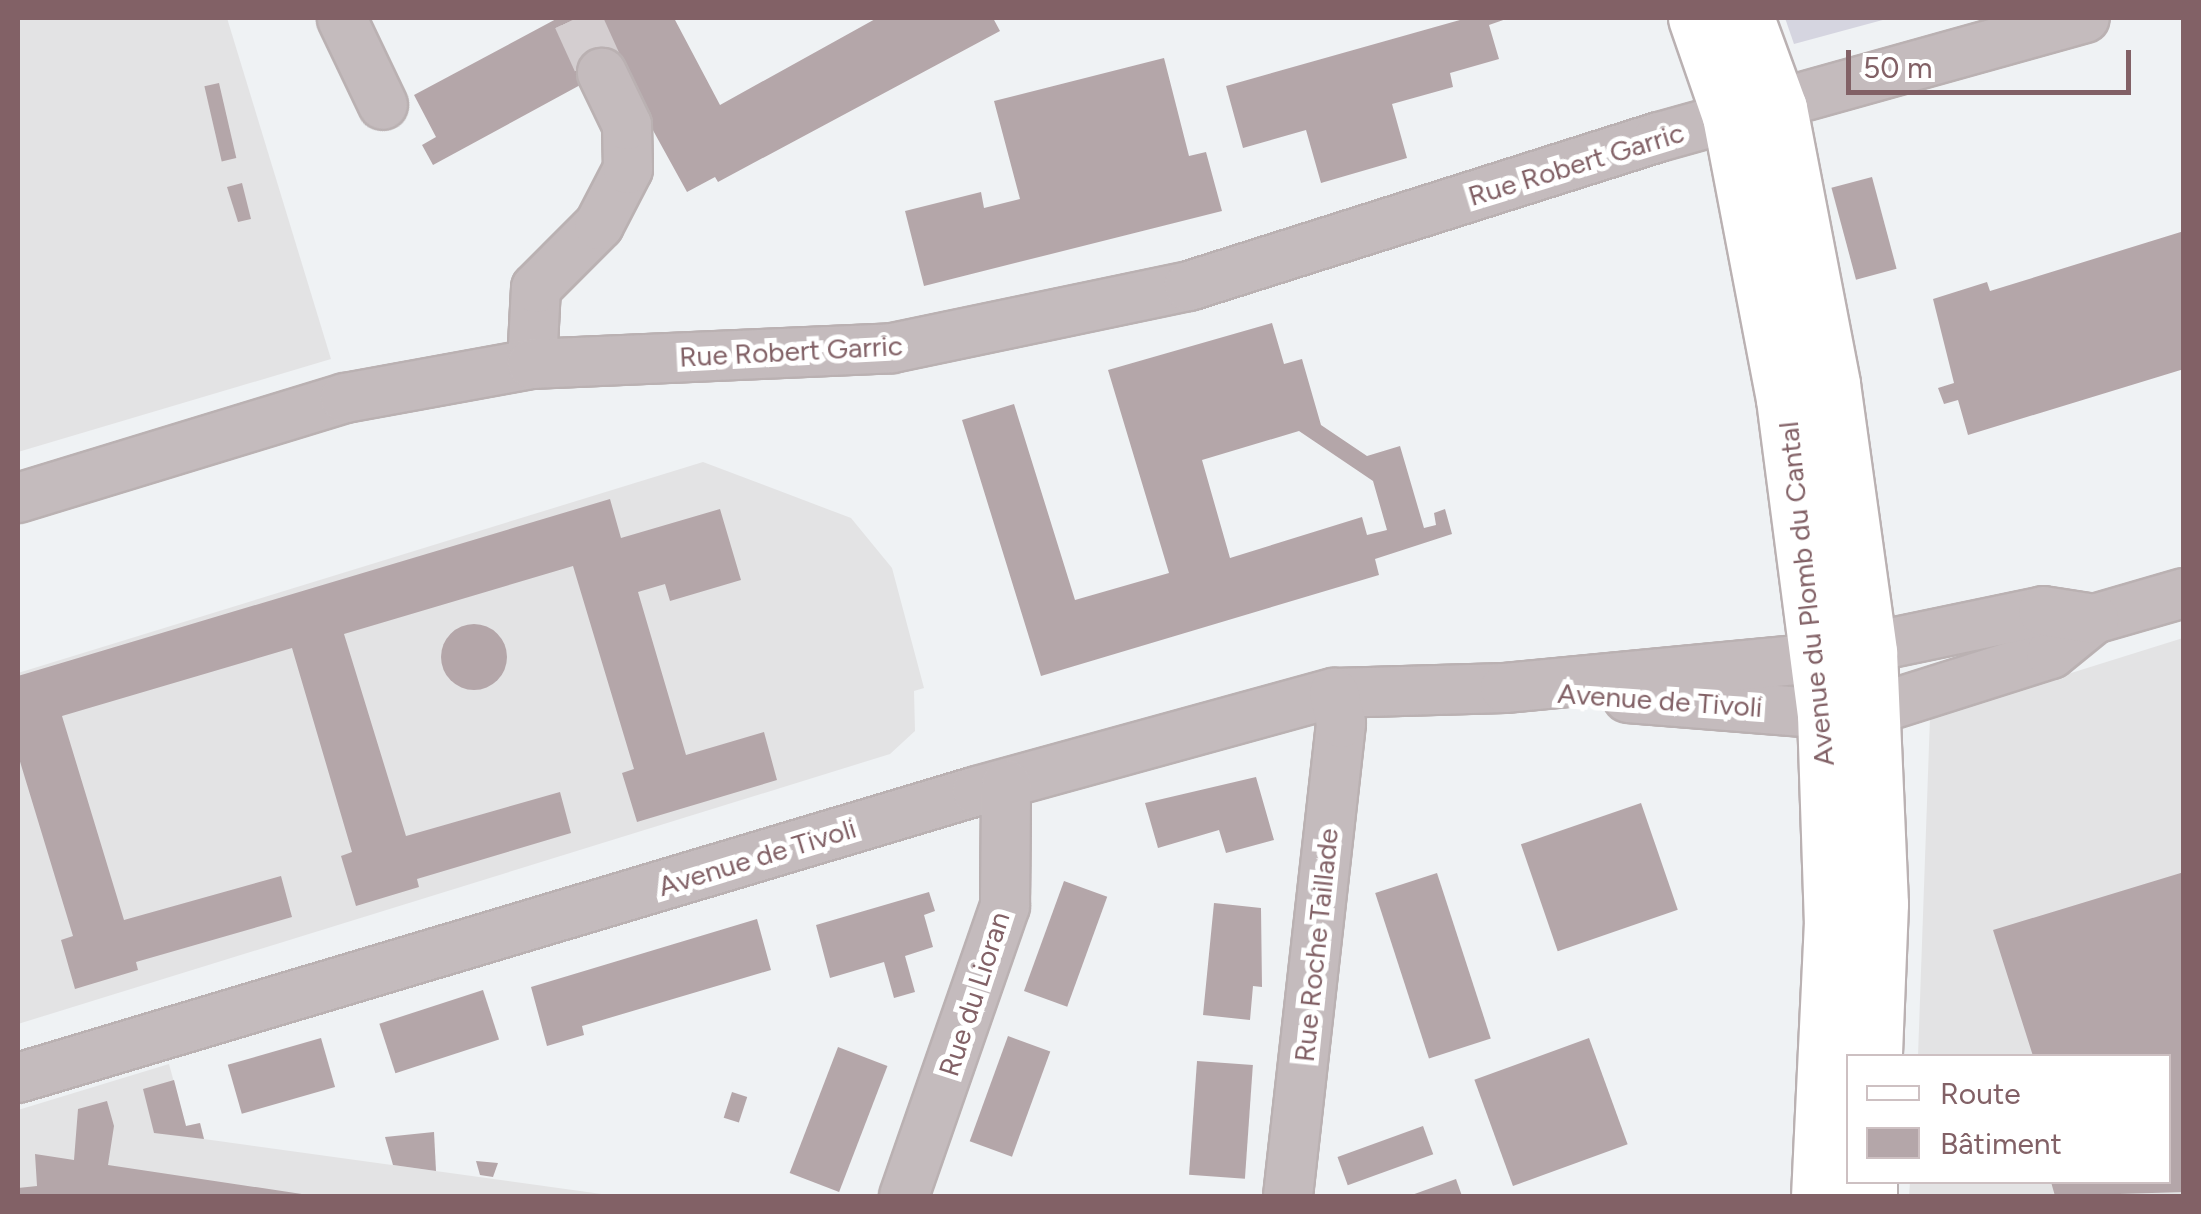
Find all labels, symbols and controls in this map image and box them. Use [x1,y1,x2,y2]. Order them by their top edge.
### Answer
scale bar [1851,30,2136,92]
text: 50 m [1863,49,1932,86]
street label: Rue Robert Garric [1464,115,1688,213]
street label: Rue Robert Garric [678,328,904,374]
street label: Avenue du Plomb du Cantal [1771,420,1841,768]
street label: Avenue de Tivoli [1556,676,1764,724]
street label: Avenue de Tivoli [654,811,860,903]
street label: Rue Roche Taillade [1287,826,1345,1064]
street label: Rue du Lioran [932,908,1016,1080]
legend [1846,1054,2171,1184]
text: Route [1940,1075,2021,1112]
text: Bâtiment [1940,1125,2062,1162]

